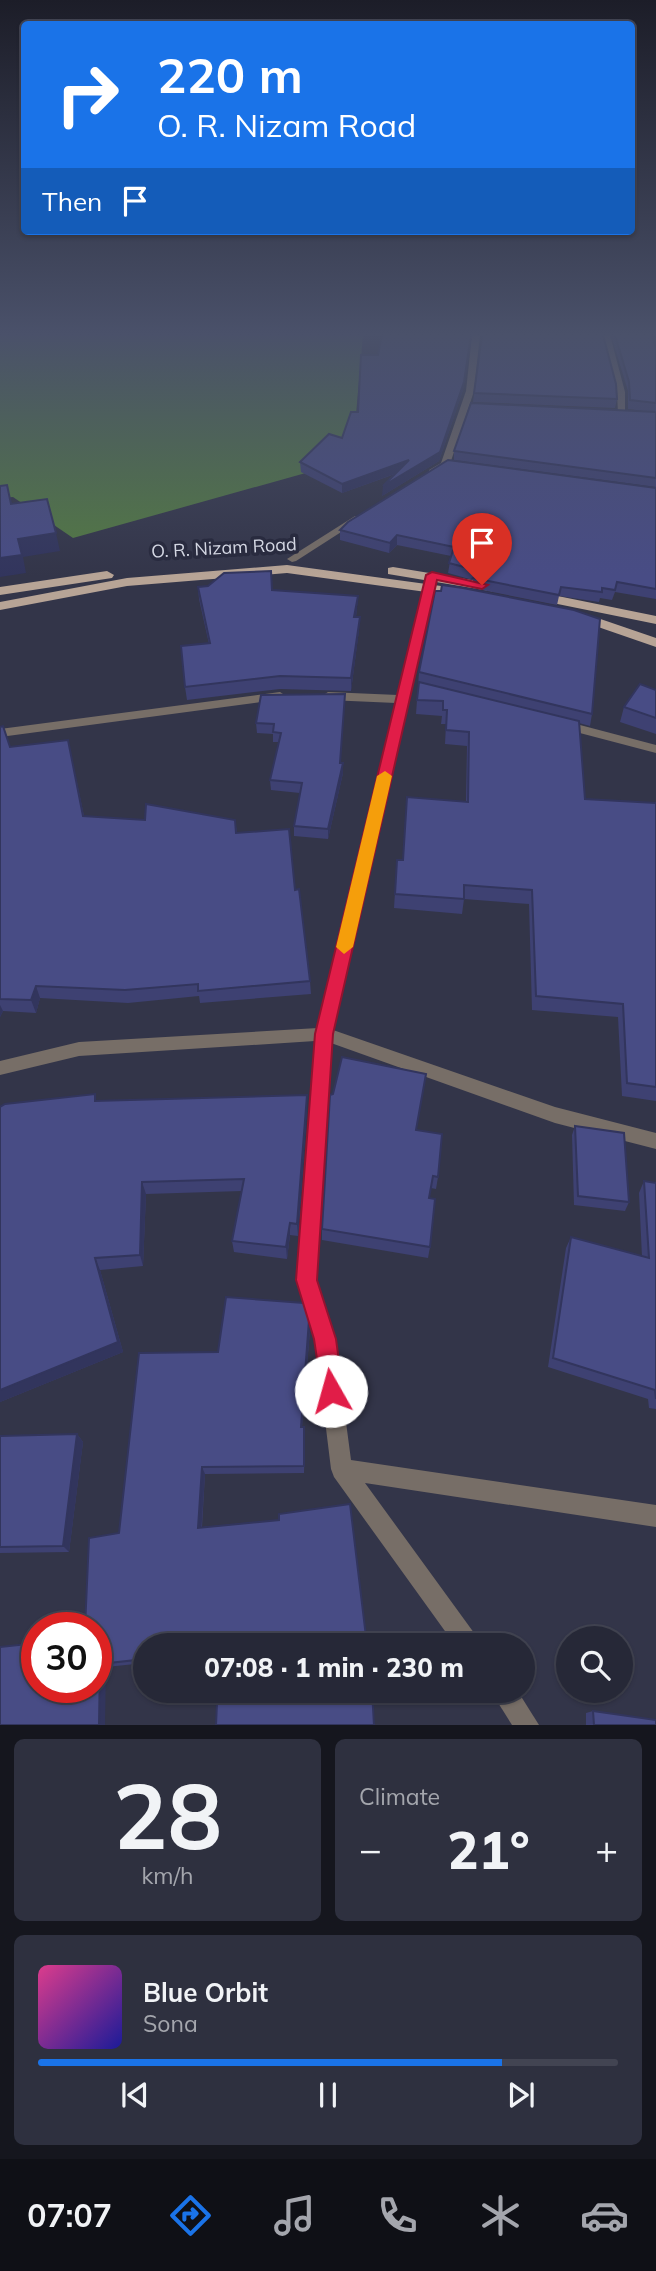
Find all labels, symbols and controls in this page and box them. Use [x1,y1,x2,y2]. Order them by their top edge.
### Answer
text: 220 m [157,44,303,105]
icon: right [42,49,133,140]
text: O. R. Nizam Road [157,105,416,145]
icon: arrive [116,182,154,220]
text: Then [42,185,102,218]
pin [452,513,512,585]
icon: arrive [463,524,501,562]
street label: O. R. Nizam Road [151,532,297,563]
position arrow [294,1354,368,1428]
speed limit sign: 30 [21,1612,112,1703]
map controls [556,1626,633,1703]
button: search [556,1626,633,1703]
text: 07:08 · 1 min · 230 m [204,1651,464,1684]
text: 28 [113,1758,222,1872]
text: Climate [359,1782,440,1811]
text: 21° [447,1817,530,1882]
text: − [359,1825,382,1873]
text: + [595,1825,618,1873]
text: km/h [141,1861,194,1890]
text: Blue Orbit [143,1976,268,2009]
text: Sona [143,2009,198,2038]
icon: previous [116,2076,154,2114]
icon: pause [309,2076,347,2114]
icon: next [502,2076,540,2114]
icon: directions [166,2191,215,2240]
icon: music [270,2191,319,2240]
icon: phone [373,2191,422,2240]
icon: climate [476,2191,525,2240]
icon: car [580,2191,629,2240]
text: 07:07 [27,2195,112,2235]

